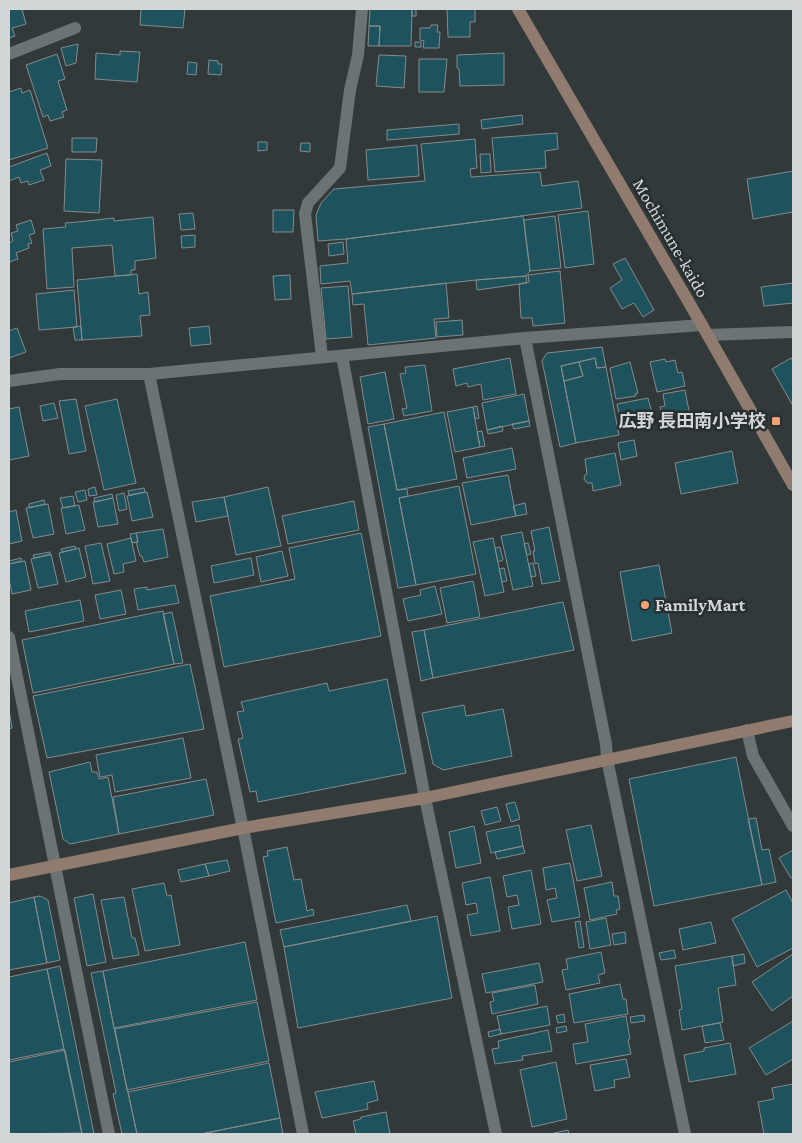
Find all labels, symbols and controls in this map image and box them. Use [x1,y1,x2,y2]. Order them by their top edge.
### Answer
street label: Mochimune-kaido [629,175,713,301]
place label: 広野 長田南小学校 [619,411,766,431]
marker: 広野 長田南小学校 [770,415,782,427]
place label: FamilyMart [655,595,746,615]
marker: FamilyMart [639,599,651,611]

